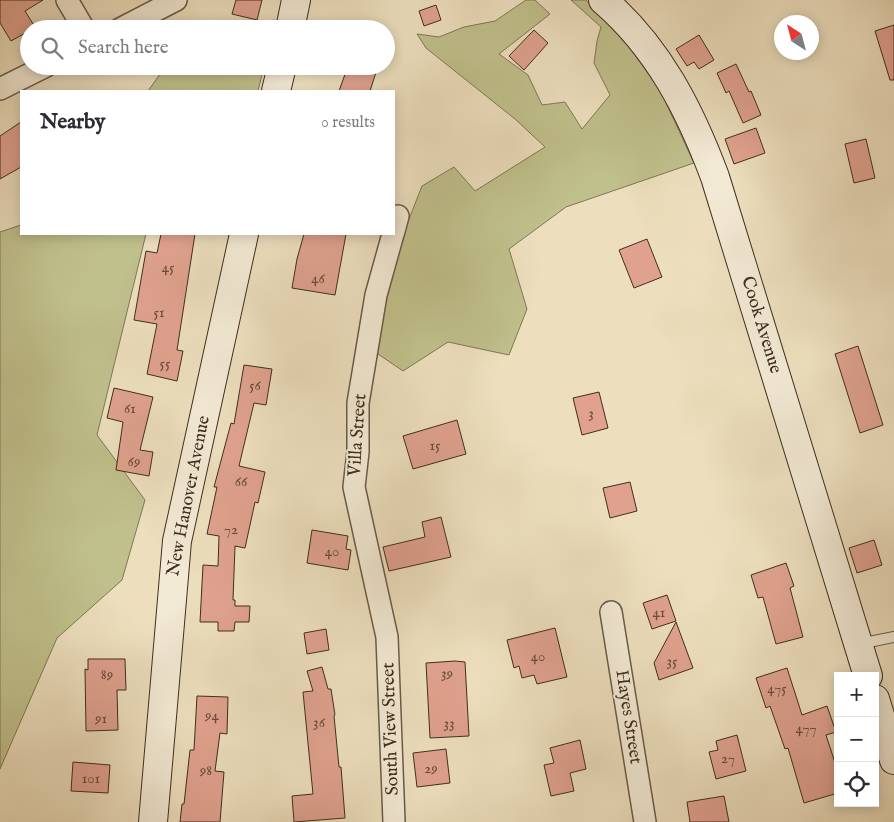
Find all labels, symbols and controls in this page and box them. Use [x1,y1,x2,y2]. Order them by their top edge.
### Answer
north arrow [774,15,819,60]
search box [20,20,395,75]
icon: search [38,34,66,62]
text: Search here [78,36,169,60]
text: Nearby [40,109,105,136]
text: 0 results [321,113,375,133]
house number: 45 [162,258,175,277]
house number: 46 [311,269,326,288]
street label: Cook Avenue [735,273,787,377]
house number: 51 [153,303,165,322]
house number: 55 [160,354,171,373]
house number: 56 [249,376,262,395]
street label: Villa Street [344,393,372,478]
house number: 61 [124,399,136,418]
house number: 3 [588,404,594,423]
street label: New Hanover Avenue [162,414,216,578]
house number: 15 [429,436,441,455]
house number: 69 [128,452,140,471]
house number: 66 [235,472,248,491]
house number: 72 [224,520,238,539]
house number: 40 [325,542,339,561]
house number: 41 [653,603,665,622]
house number: 40 [531,647,545,666]
house number: 35 [666,652,678,671]
street label: South View Street [377,662,405,796]
house number: 39 [441,664,453,683]
house number: 89 [101,665,113,684]
street label: Hayes Street [609,668,647,766]
map controls [834,672,879,807]
button: + [834,672,879,717]
house number: 475 [767,679,787,698]
house number: 94 [204,706,220,725]
house number: 91 [94,709,107,728]
house number: 36 [313,713,326,732]
house number: 33 [443,714,455,733]
button: − [834,717,879,762]
house number: 477 [796,719,816,738]
house number: 27 [721,749,735,768]
house number: 29 [424,759,438,778]
house number: 98 [199,761,212,780]
button: locate [834,762,879,807]
house number: 101 [82,769,100,788]

